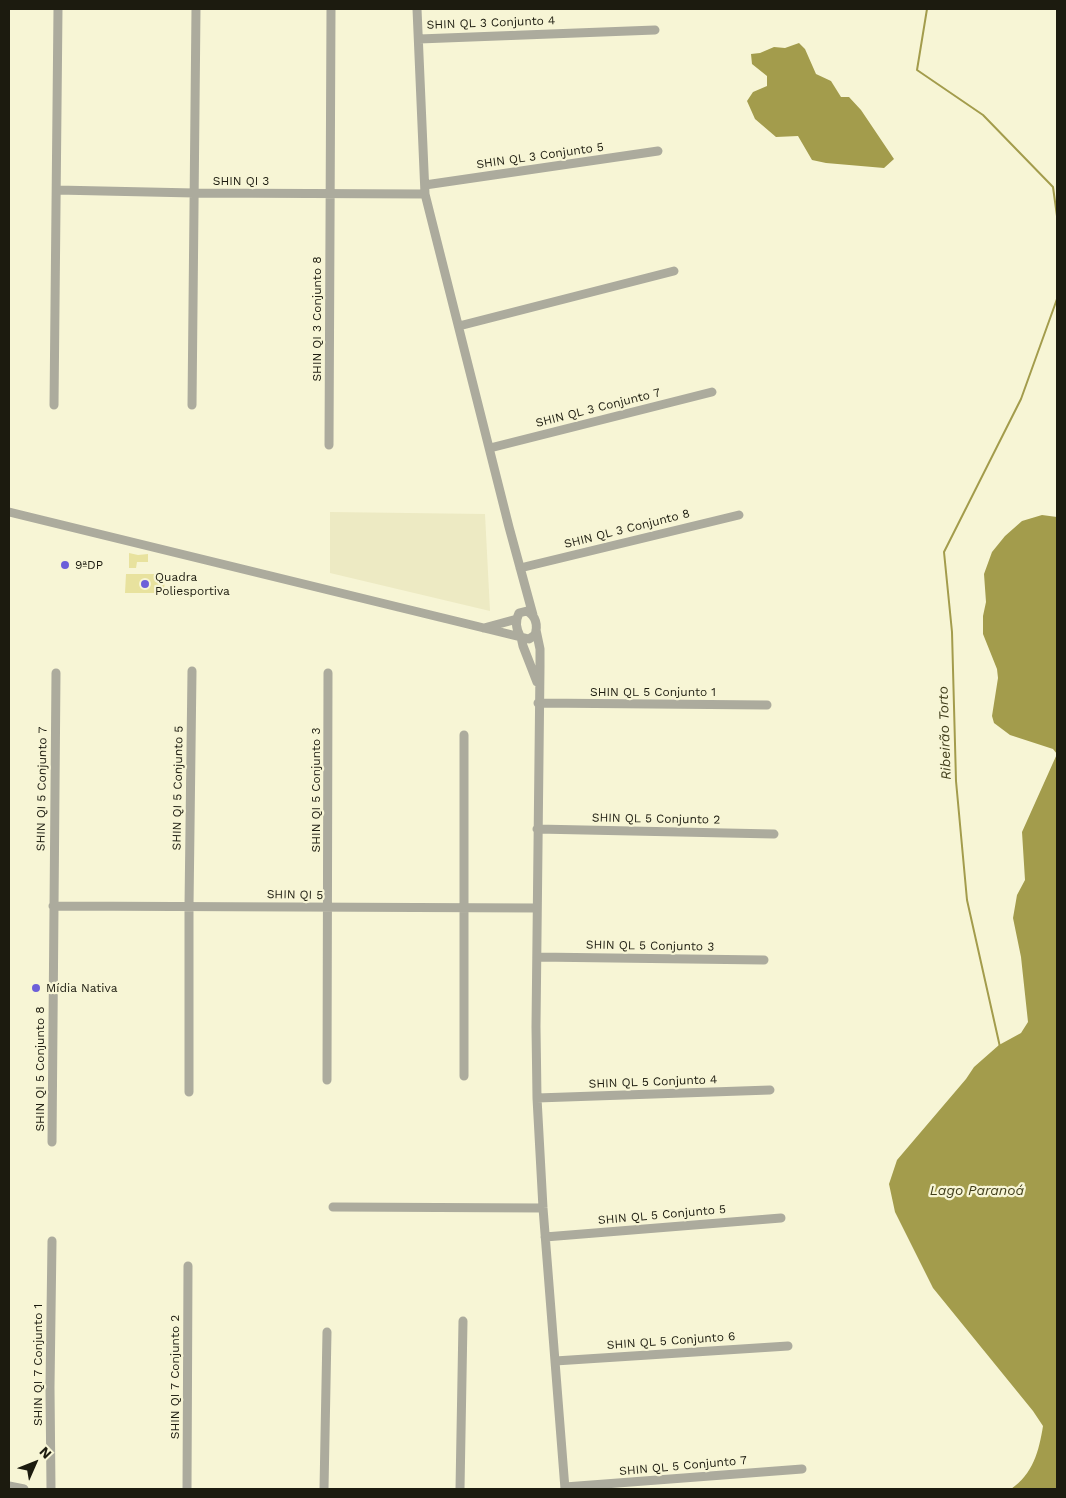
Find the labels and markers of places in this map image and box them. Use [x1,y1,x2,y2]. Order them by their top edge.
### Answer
place label: 9ªDP [75,558,103,572]
marker: 9ªDP [59,559,71,571]
place label: Quadra Poliesportiva [155,570,230,598]
marker: Quadra Poliesportiva [139,578,151,590]
place label: Mídia Nativa [46,981,117,995]
marker: Mídia Nativa [30,982,42,994]

